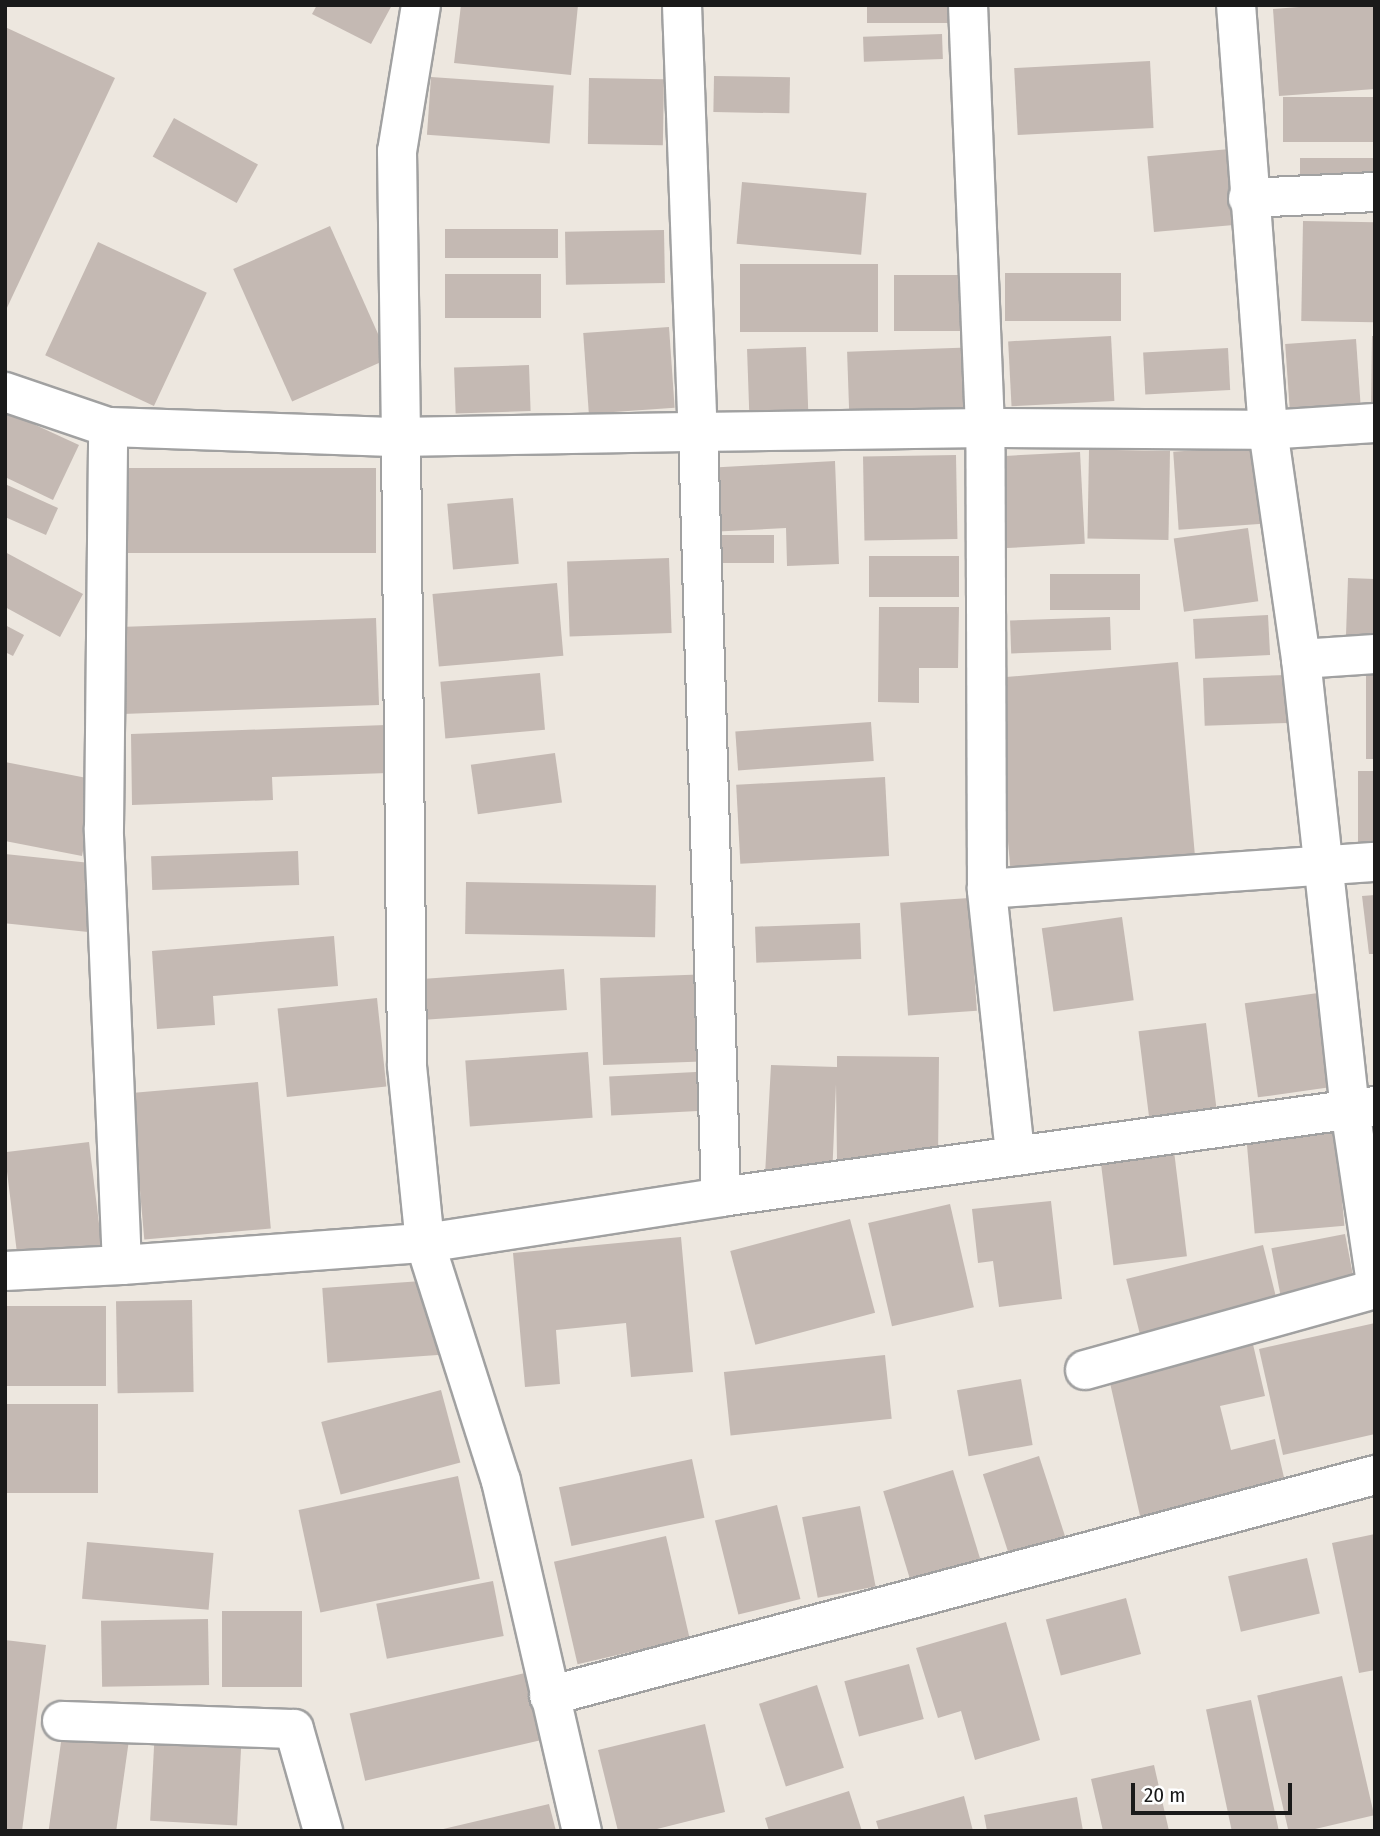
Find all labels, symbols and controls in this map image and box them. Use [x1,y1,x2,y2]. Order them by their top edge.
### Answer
scale bar [1135,1770,1296,1814]
text: 20 m [1144,1782,1185,1808]

